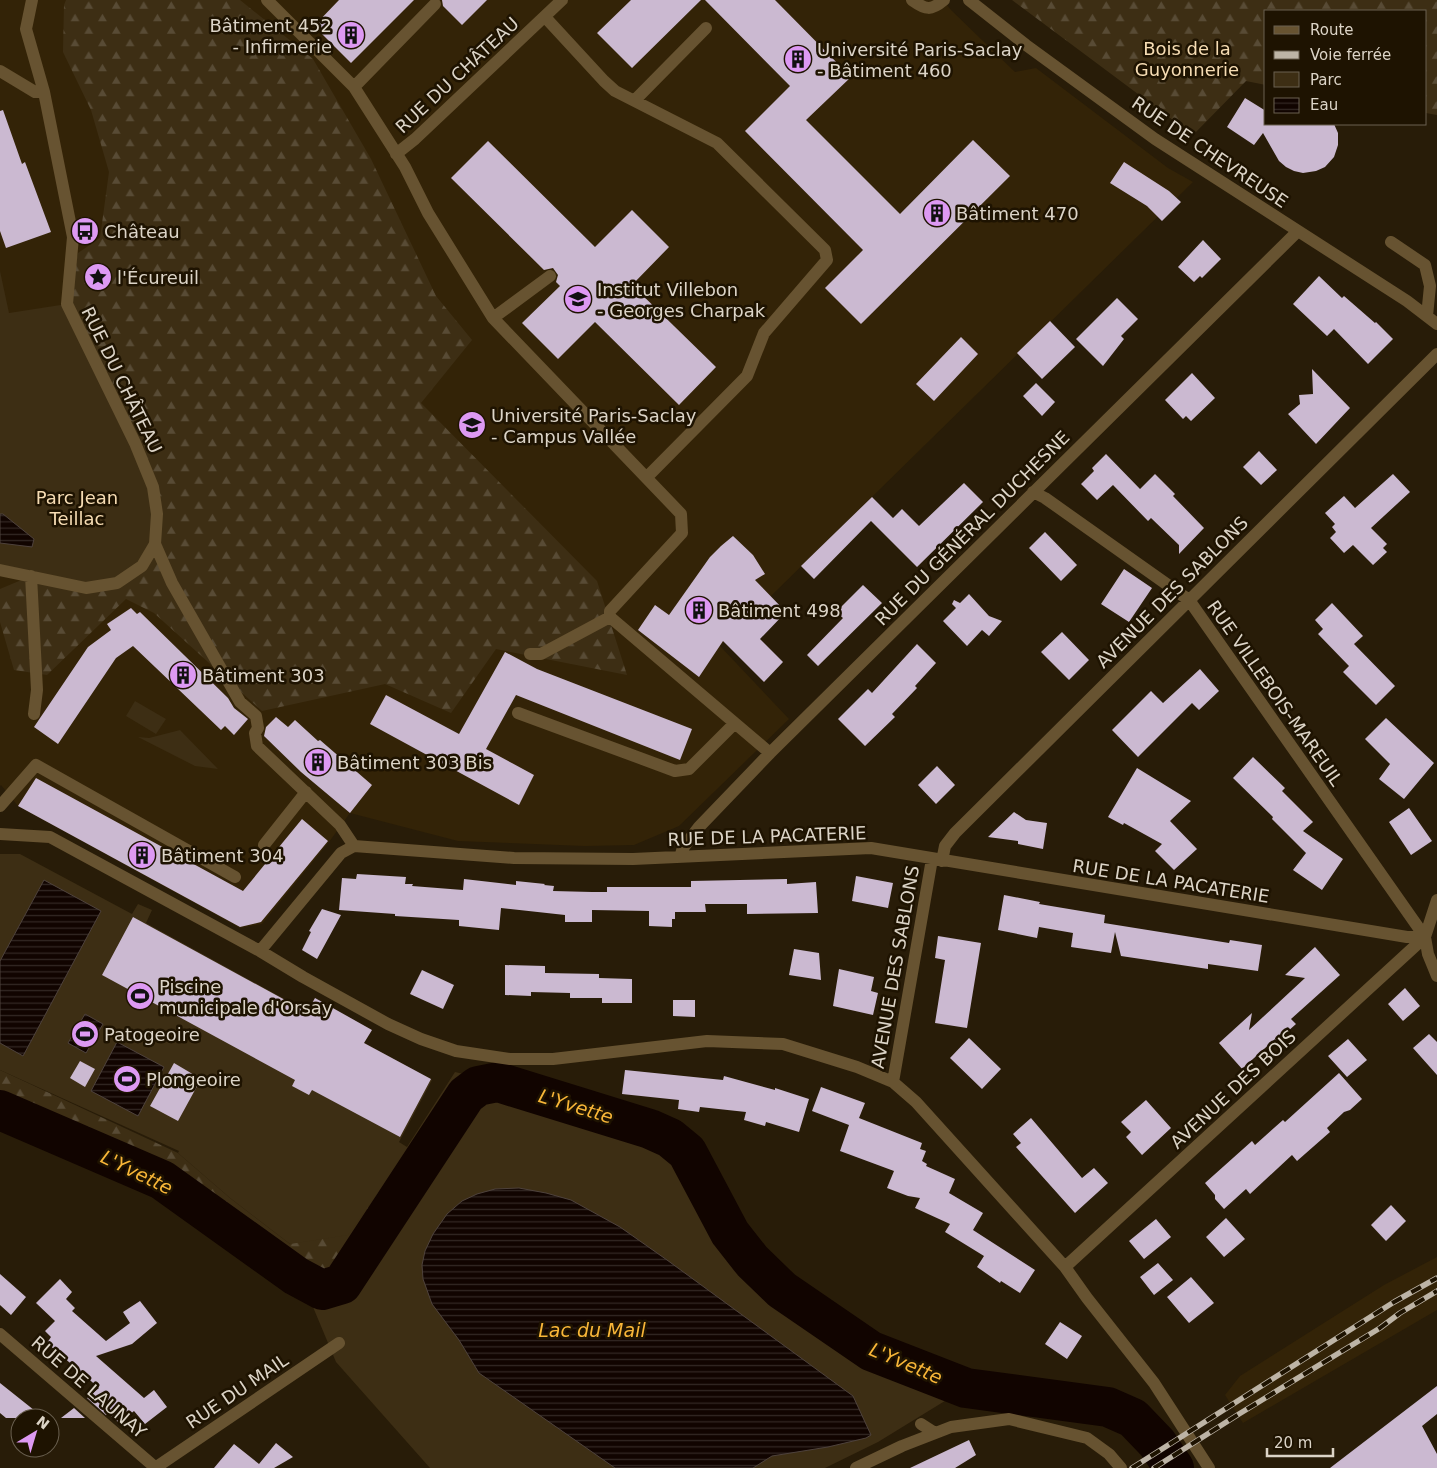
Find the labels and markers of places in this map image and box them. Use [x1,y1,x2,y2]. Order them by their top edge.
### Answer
place label: Bâtiment 452 - Infirmerie [209,15,332,57]
building icon: Bâtiment 452 - Infirmerie [336,20,366,50]
place label: Université Paris-Saclay - Bâtiment 460 [817,39,1023,81]
building icon: Université Paris-Saclay - Bâtiment 460 [783,44,813,74]
building icon: Bâtiment 470 [922,198,952,228]
place label: Bâtiment 470 [956,203,1079,224]
bus stop icon: Château [70,216,100,246]
place label: Château [104,221,180,242]
place icon: l'Écureuil [83,262,113,292]
place label: l'Écureuil [117,267,199,288]
place label: Institut Villebon - Georges Charpak [597,279,766,321]
school or university icon: Institut Villebon - Georges Charpak [563,284,593,314]
place label: Université Paris-Saclay - Campus Vallée [491,405,697,447]
school or university icon: Université Paris-Saclay - Campus Vallée [457,410,487,440]
building icon: Bâtiment 498 [684,595,714,625]
place label: Bâtiment 498 [718,600,841,621]
building icon: Bâtiment 303 [168,660,198,690]
place label: Bâtiment 303 [202,665,325,686]
building icon: Bâtiment 303 Bis [303,747,333,777]
place label: Bâtiment 303 Bis [337,752,492,773]
building icon: Bâtiment 304 [127,840,157,870]
place label: Bâtiment 304 [161,845,284,866]
place label: Piscine municipale d'Orsay [159,976,333,1018]
sports icon: Piscine municipale d'Orsay [125,981,155,1011]
sports icon: Patogeoire [70,1019,100,1049]
place label: Patogeoire [104,1024,200,1045]
sports icon: Plongeoire [112,1064,142,1094]
place label: Plongeoire [146,1069,241,1090]

